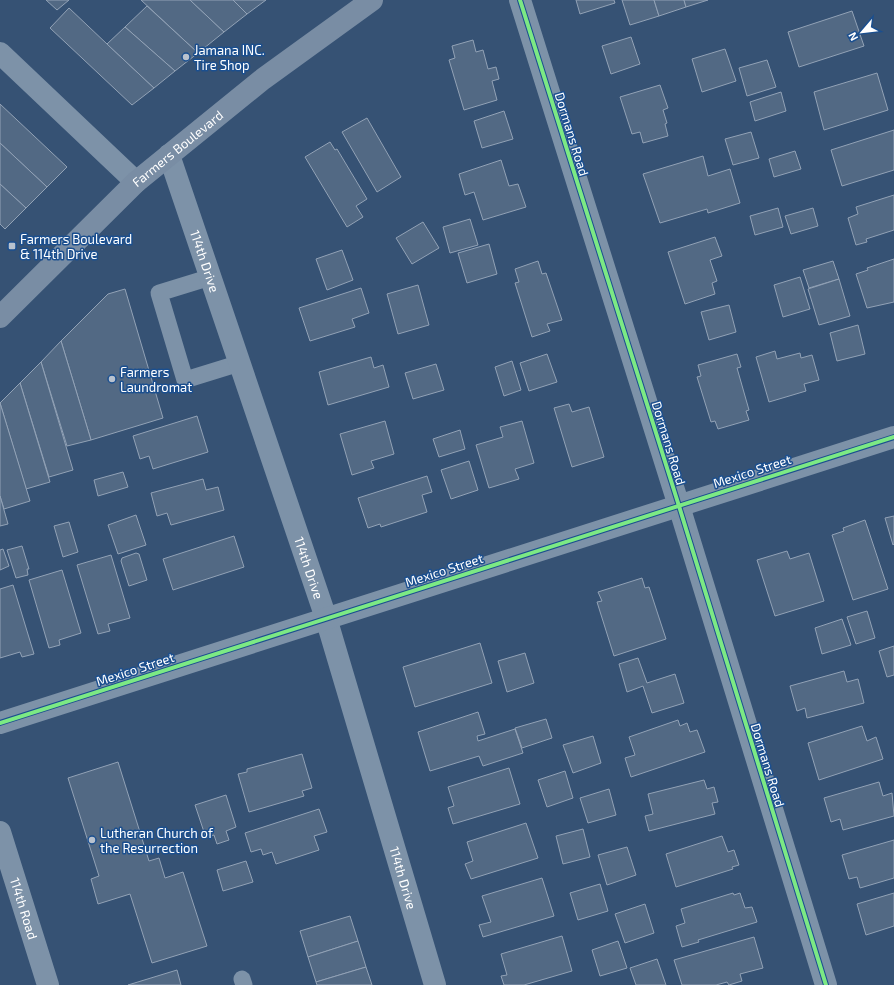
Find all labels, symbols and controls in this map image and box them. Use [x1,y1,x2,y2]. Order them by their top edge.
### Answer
north arrow [842,12,882,52]
text: N [845,30,860,43]
place label: Jamana INC. Tire Shop [194,42,265,73]
marker: Jamana INC. Tire Shop [181,52,191,62]
street label: Dormans Road [552,90,592,178]
street label: Farmers Boulevard [129,107,226,190]
street label: 114th Drive [187,228,223,294]
place label: Farmers Boulevard & 114th Drive [20,231,132,262]
marker: Farmers Boulevard & 114th Drive [7,241,17,251]
place label: Farmers Laundromat [120,364,192,395]
marker: Farmers Laundromat [107,374,117,384]
street label: Dormans Road [649,399,689,487]
street label: Mexico Street [711,451,793,491]
street label: 114th Drive [291,535,327,601]
street label: Mexico Street [403,550,485,590]
street label: Mexico Street [94,649,176,689]
street label: Dormans Road [748,721,788,809]
place label: Lutheran Church of the Resurrection [100,825,214,856]
marker: Lutheran Church of the Resurrection [87,835,97,845]
street label: 114th Drive [386,845,420,911]
street label: 114th Road [7,876,41,941]

